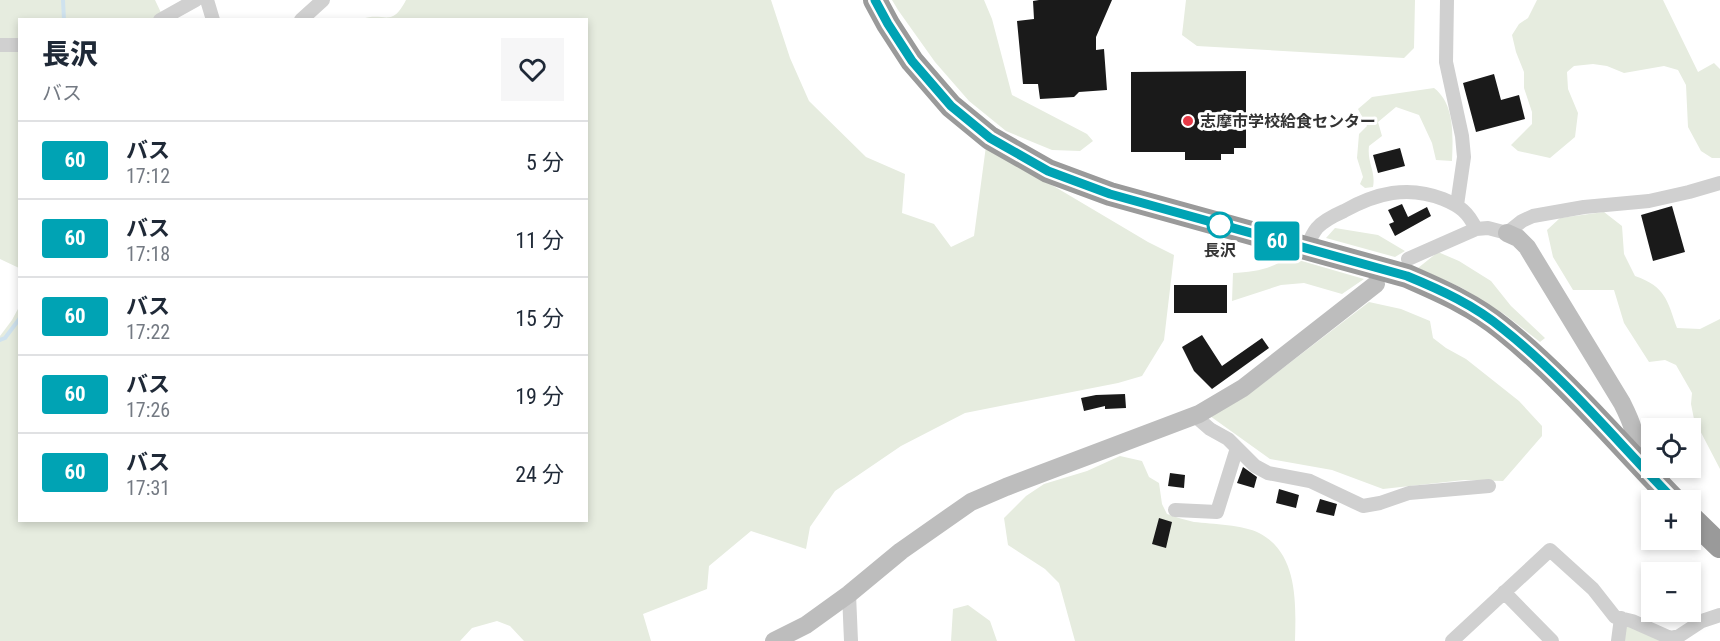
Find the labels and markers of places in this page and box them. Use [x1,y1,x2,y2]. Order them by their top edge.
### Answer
place label: 志摩市学校給食センター [1200,112,1376,131]
marker: 志摩市学校給食センター [1181,114,1195,128]
marker: 長沢 [1207,212,1233,238]
place label: 長沢 [1204,241,1236,260]

